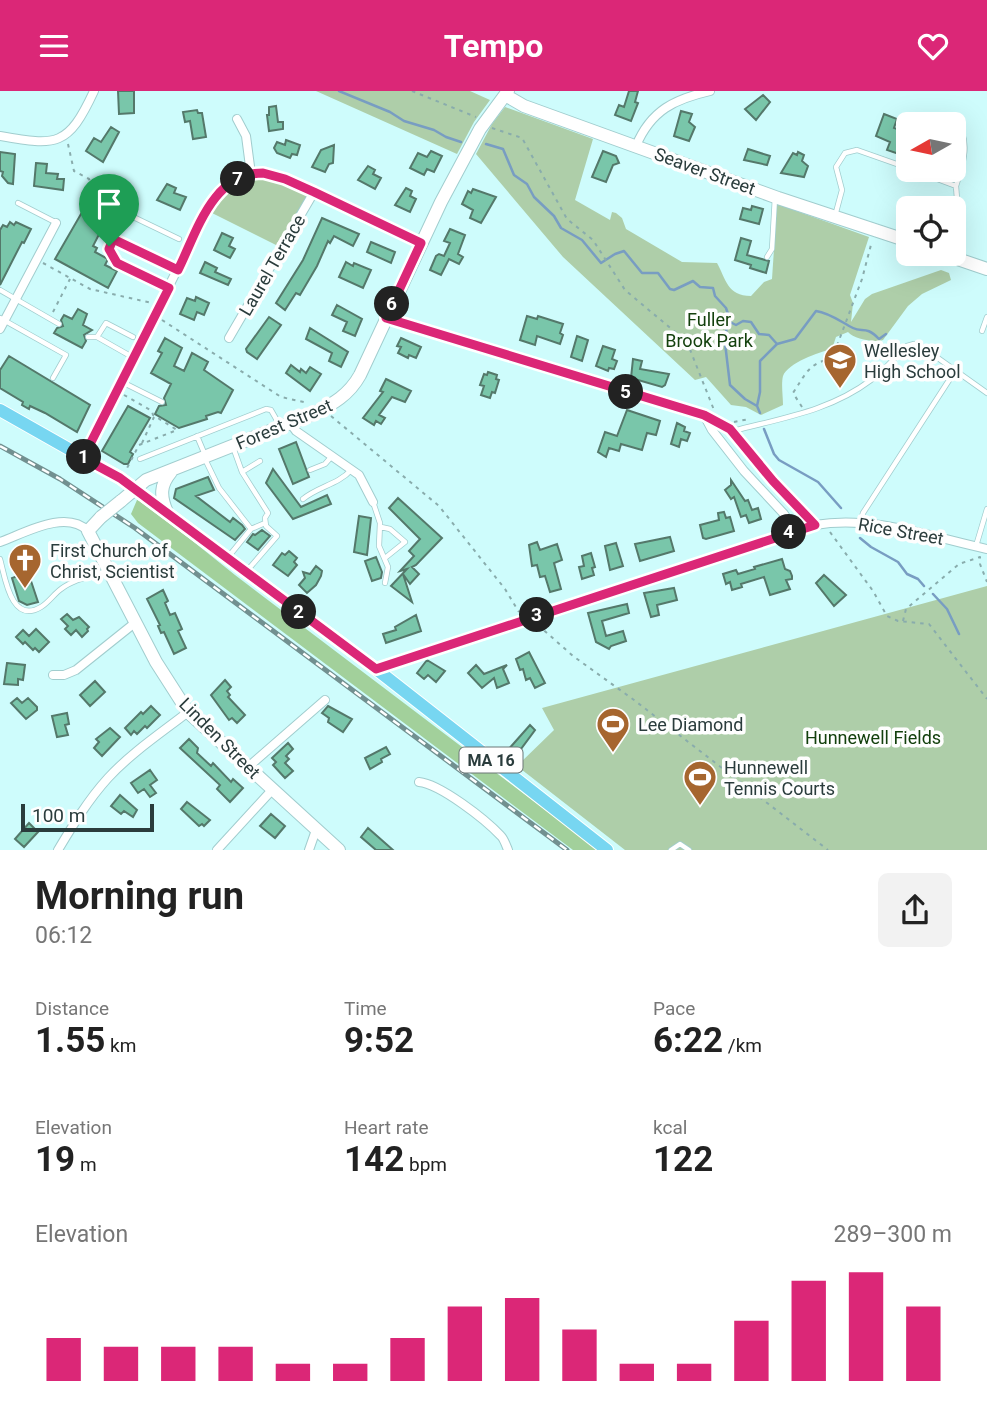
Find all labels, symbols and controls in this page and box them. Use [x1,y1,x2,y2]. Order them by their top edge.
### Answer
icon: menu [35,27,73,65]
text: Tempo [444,27,543,65]
icon: heart [914,27,952,65]
north arrow [896,112,966,182]
map controls [896,112,966,266]
street label: Seaver Street [652,143,759,199]
pin: 7 [220,161,256,197]
text: 7 [232,167,243,190]
pin [79,174,139,246]
icon: arrive [90,185,128,223]
button: locate [896,196,966,266]
street label: Laurel Terrace [235,211,309,319]
pin: 6 [374,287,410,321]
text: 6 [386,292,397,315]
park label: Fuller Brook Park [665,309,754,351]
place label: Wellesley High School [864,340,961,382]
school or university icon: Wellesley High School [821,341,859,390]
pin: 5 [608,375,644,409]
text: 5 [620,380,631,403]
street label: Forest Street [233,394,335,454]
pin: 1 [66,439,102,475]
text: 1 [78,445,89,468]
street label: Rice Street [857,513,945,549]
pin: 4 [772,515,806,549]
text: 4 [783,520,794,543]
place label: First Church of Christ, Scientist [50,540,175,582]
church icon: First Church of Christ, Scientist [6,541,44,590]
pin: 2 [282,595,316,629]
pin: 3 [520,597,554,633]
text: 2 [293,600,304,623]
text: 3 [531,603,542,626]
street label: Linden Street [175,693,265,783]
sports icon: Lee Diamond [594,705,632,754]
place label: Lee Diamond [638,714,743,735]
park label: Hunnewell Fields [805,727,941,748]
road number: MA 16 [460,747,522,773]
place label: Hunnewell Tennis Courts [724,757,835,799]
sports icon: Hunnewell Tennis Courts [681,758,719,807]
scale bar [21,801,154,833]
text: 100 m [32,804,85,827]
button: share [878,873,952,947]
text: Morning run [35,874,244,918]
text: 06:12 [35,922,92,949]
text: Distance [35,997,109,1020]
text: Time [344,997,387,1020]
text: Pace [653,997,695,1020]
text: 1.55 [35,1020,105,1061]
text: 9:52 [344,1020,414,1061]
text: 6:22 [653,1020,723,1061]
text: km [105,1034,136,1057]
text: /km [723,1034,762,1057]
text: Elevation [35,1116,112,1139]
text: Heart rate [344,1116,429,1139]
text: kcal [653,1116,687,1139]
text: 19 [35,1139,75,1180]
text: 142 [344,1139,404,1180]
text: 122 [653,1139,713,1180]
text: m [75,1153,97,1176]
text: bpm [404,1153,447,1176]
text: Elevation [35,1221,128,1248]
text: 289–300 m [833,1221,952,1248]

